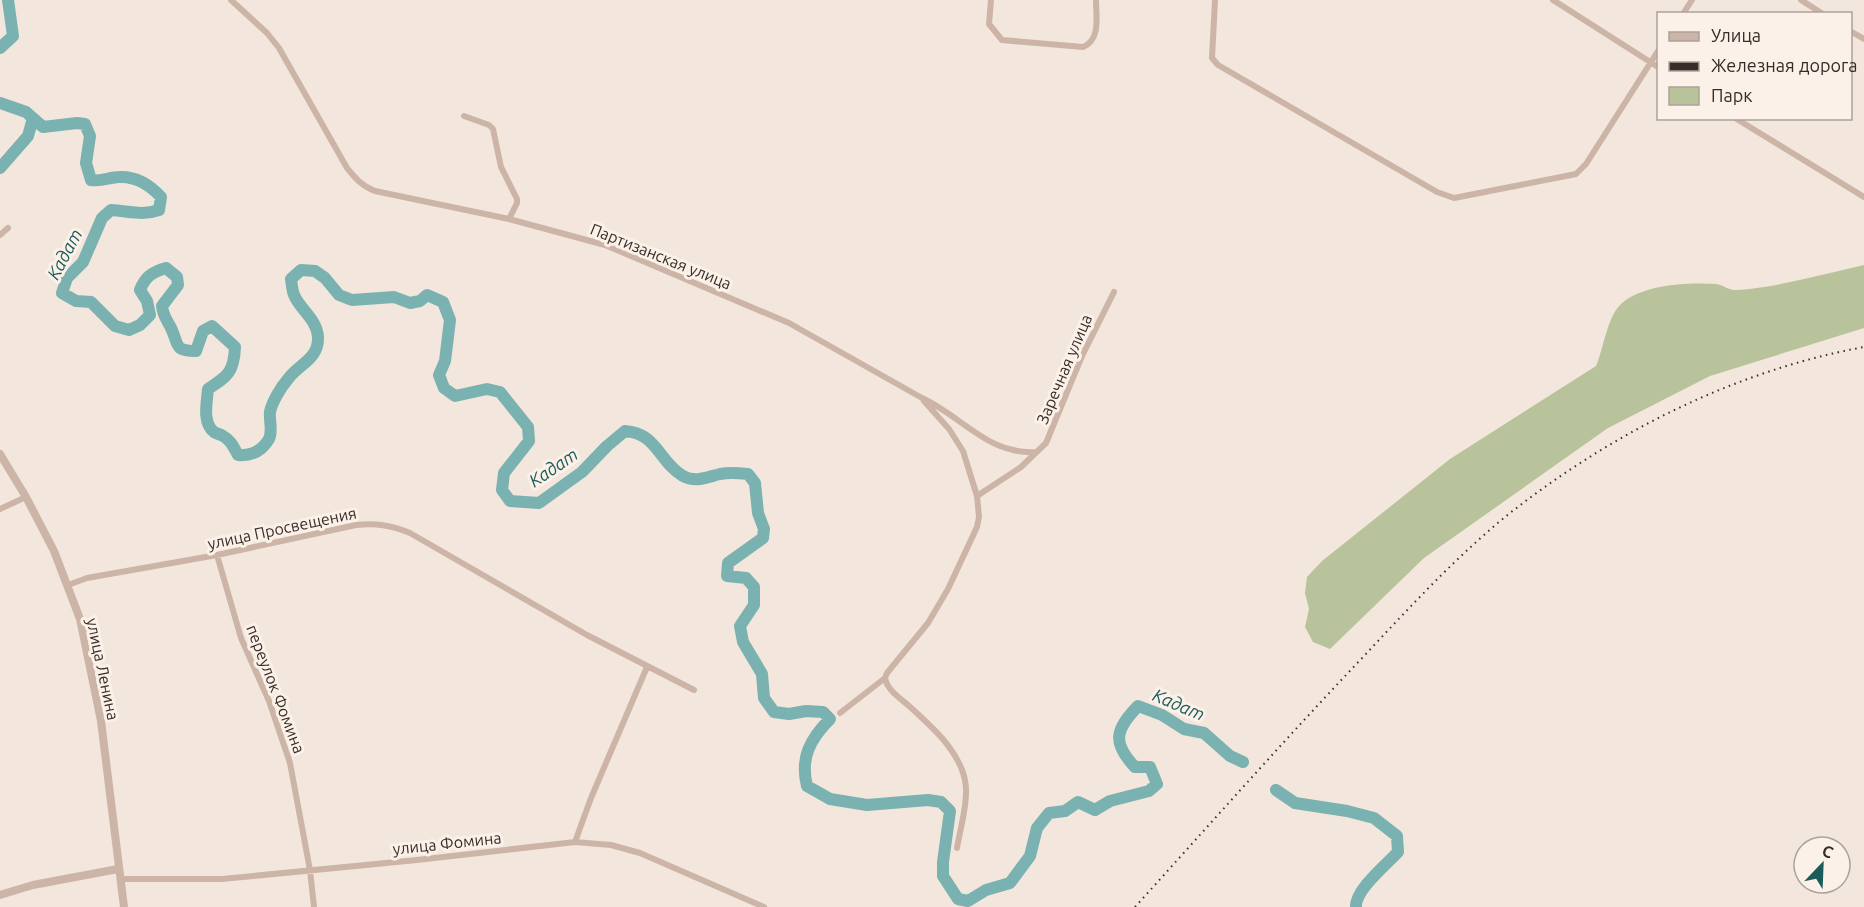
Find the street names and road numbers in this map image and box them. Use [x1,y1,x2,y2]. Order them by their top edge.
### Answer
street label: Партизанская улица [588,219,734,293]
street label: Заречная улица [1033,311,1095,427]
street label: улица Просвещения [206,503,358,553]
street label: улица Ленина [83,616,123,722]
street label: переулок Фомина [243,622,309,756]
street label: улица Фомина [392,828,502,858]

